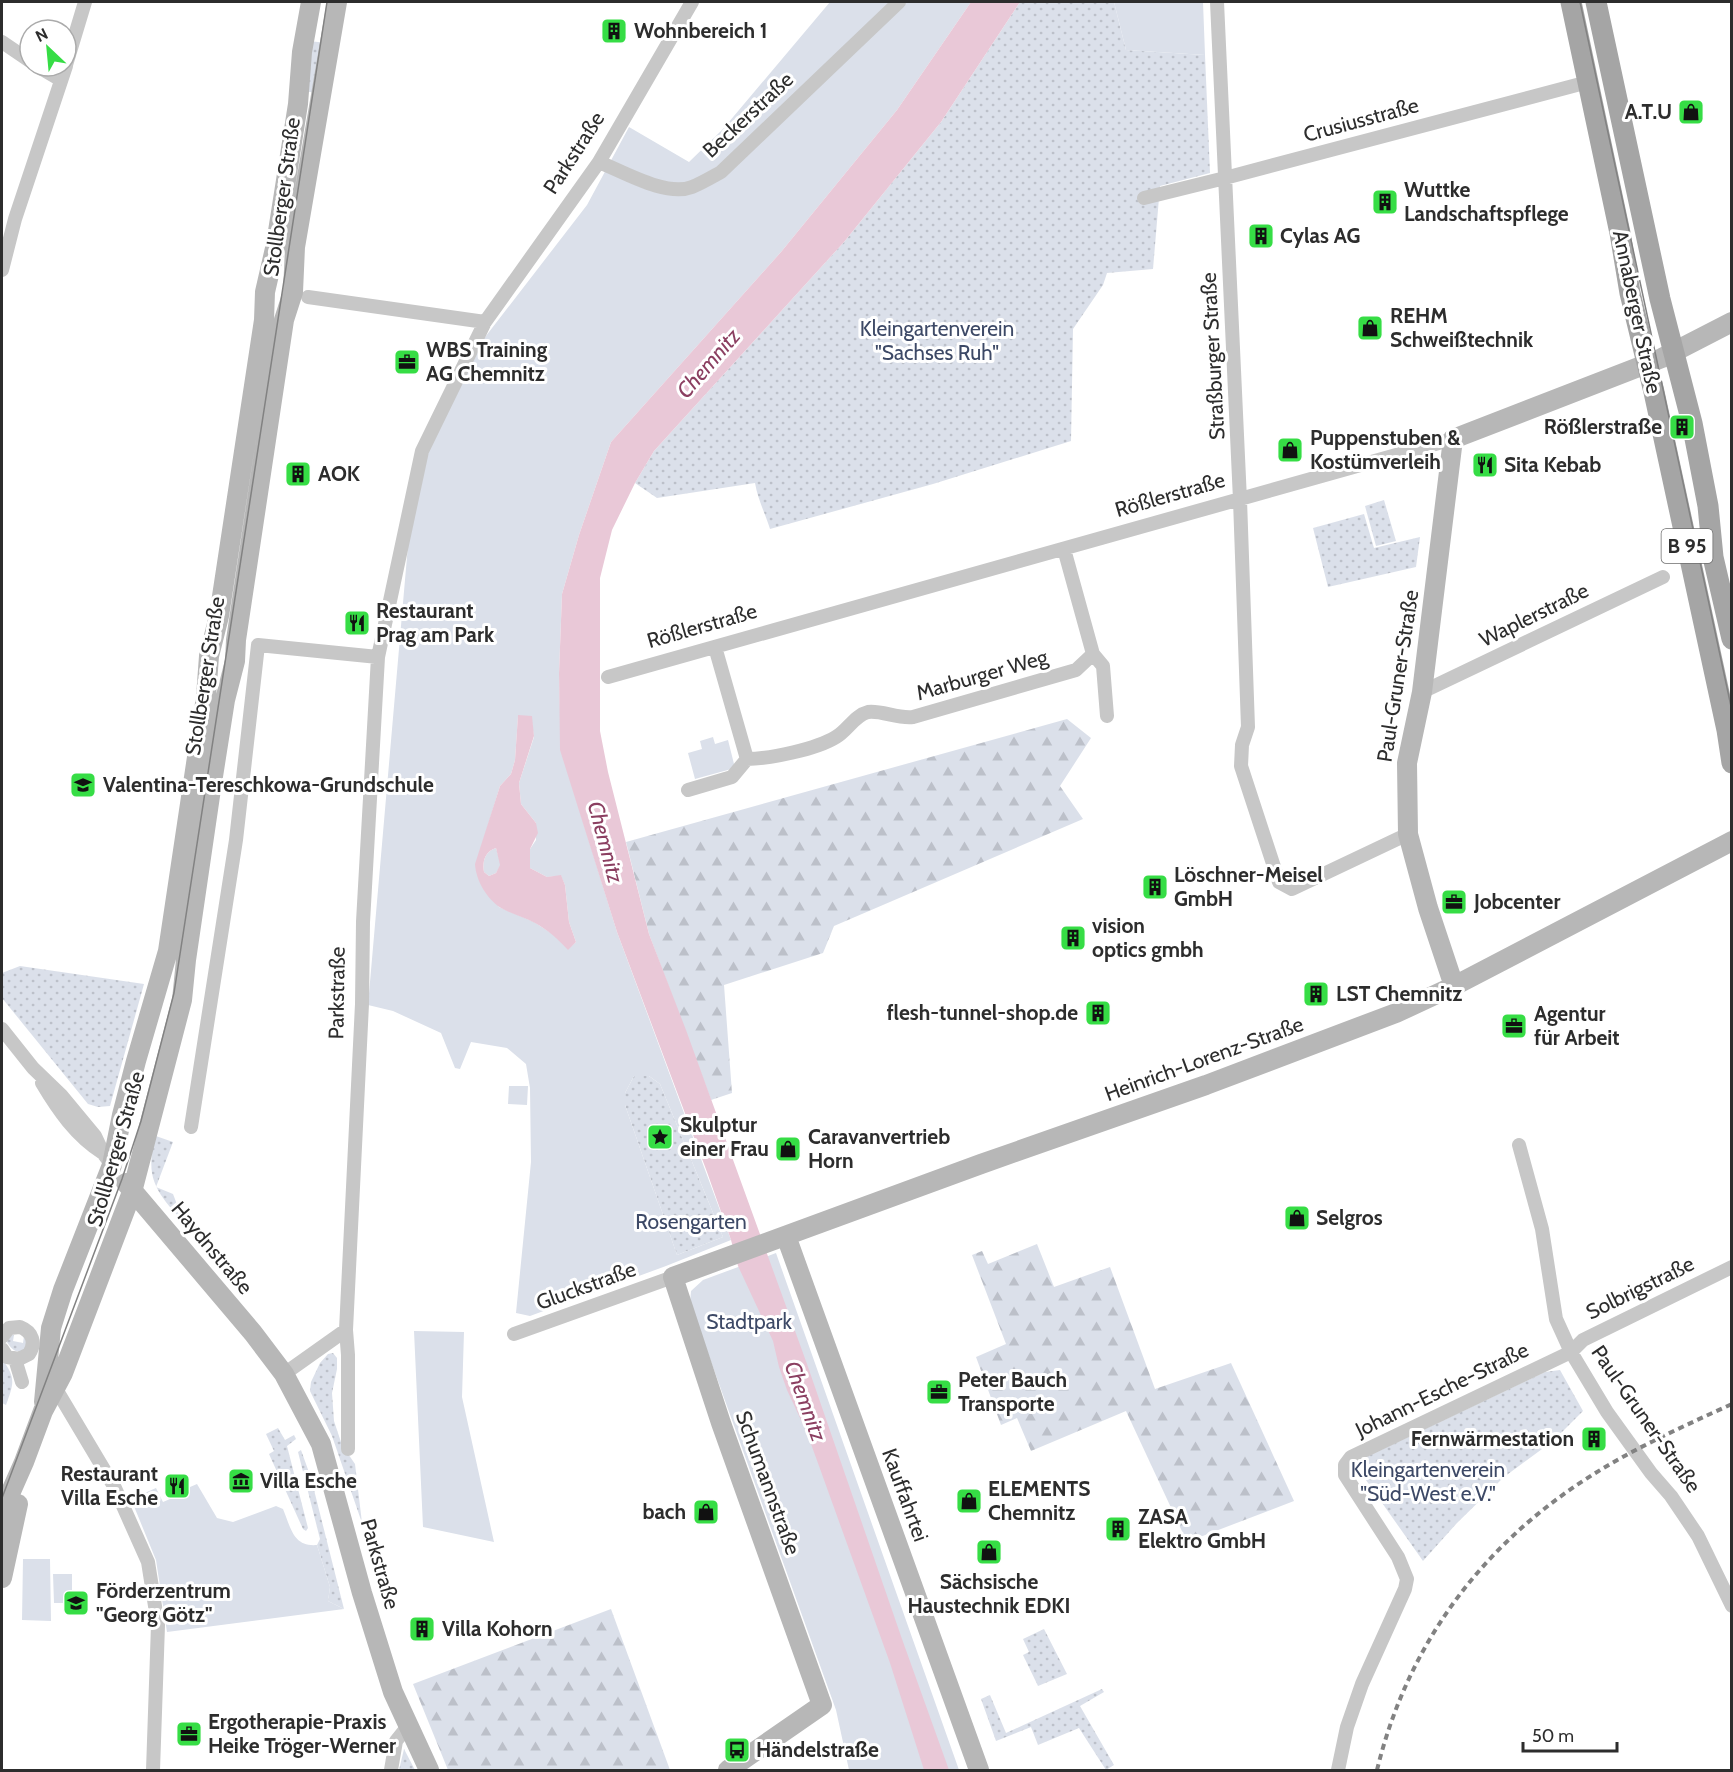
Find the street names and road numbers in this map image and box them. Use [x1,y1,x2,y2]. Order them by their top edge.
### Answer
street label: Beckerstraße [697,66,798,163]
street label: Crusiusstraße [1300,92,1422,147]
street label: Parkstraße [538,107,610,199]
street label: Stollberger Straße [258,116,305,278]
street label: Annaberger Straße [1608,228,1667,396]
street label: Straßburger Straße [1196,271,1229,440]
street label: Rößlerstraße [1112,467,1228,522]
road number: B 95 [1662,529,1712,563]
street label: Waplerstraße [1475,577,1593,652]
street label: Paul-Gruner-Straße [1372,588,1423,764]
street label: Stollberger Straße [180,595,229,757]
street label: Rößlerstraße [644,598,760,653]
street label: Marburger Weg [913,644,1051,705]
street label: Parkstraße [323,946,350,1040]
street label: Heinrich-Lorenz-Straße [1101,1011,1307,1106]
street label: Stollberger Straße [81,1068,150,1229]
street label: Haydnstraße [166,1196,258,1299]
street label: Solbrigstraße [1582,1251,1698,1324]
street label: Gluckstraße [533,1256,639,1315]
street label: Johann-Esche-Straße [1350,1337,1533,1443]
street label: Paul-Gruner-Straße [1586,1340,1707,1497]
street label: Schumannstraße [731,1407,806,1558]
street label: Kauffahrtei [877,1445,934,1545]
street label: Parkstraße [356,1516,405,1612]

